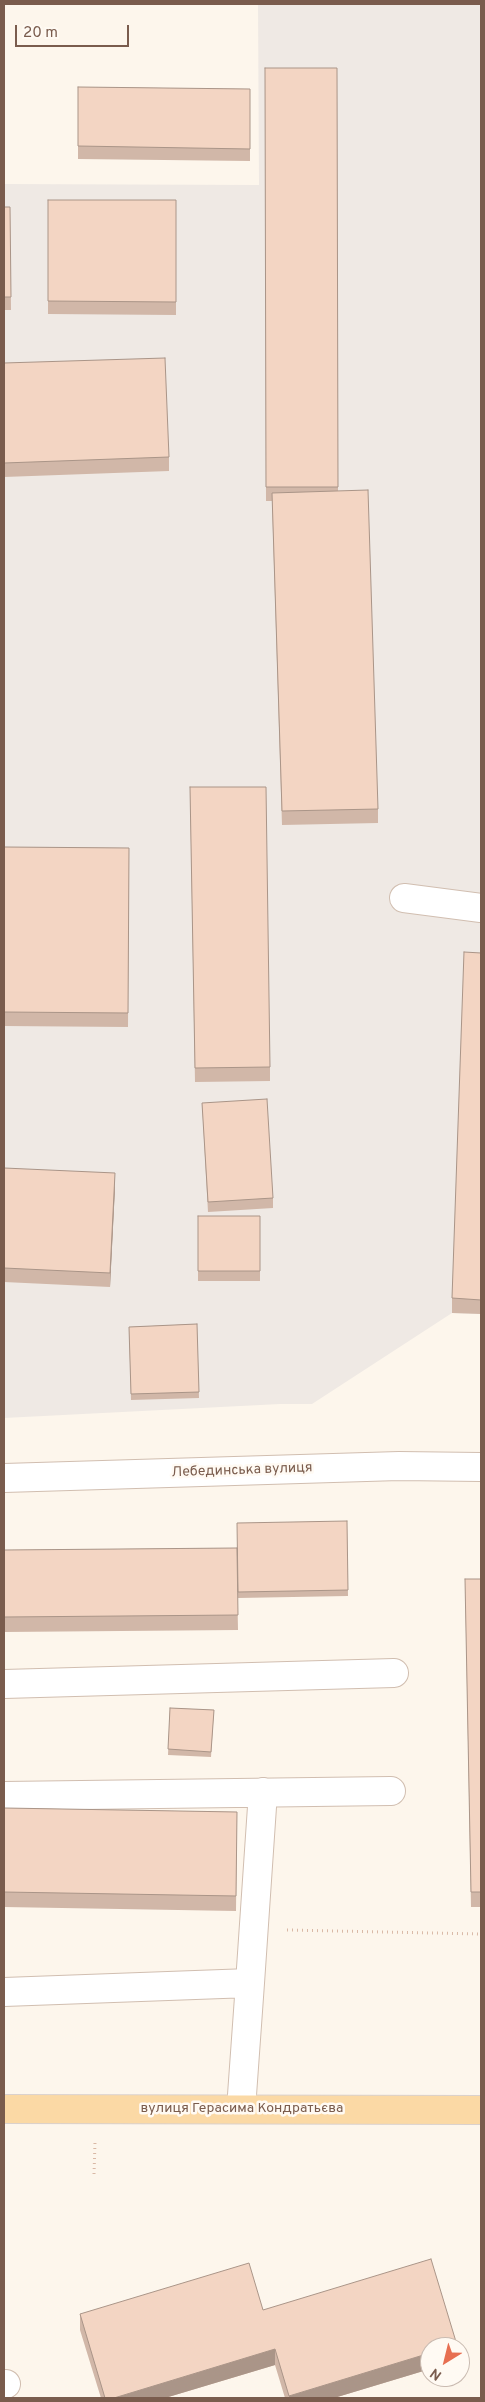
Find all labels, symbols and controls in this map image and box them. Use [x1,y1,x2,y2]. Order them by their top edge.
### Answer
scale bar [18,15,131,47]
text: 20 m [23,24,58,43]
street label: Лебединська вулиця [171,1460,313,1482]
street label: вулиця Герасима Кондратьєва [141,2101,343,2117]
north arrow [420,2337,470,2387]
text: N [427,2364,446,2384]

